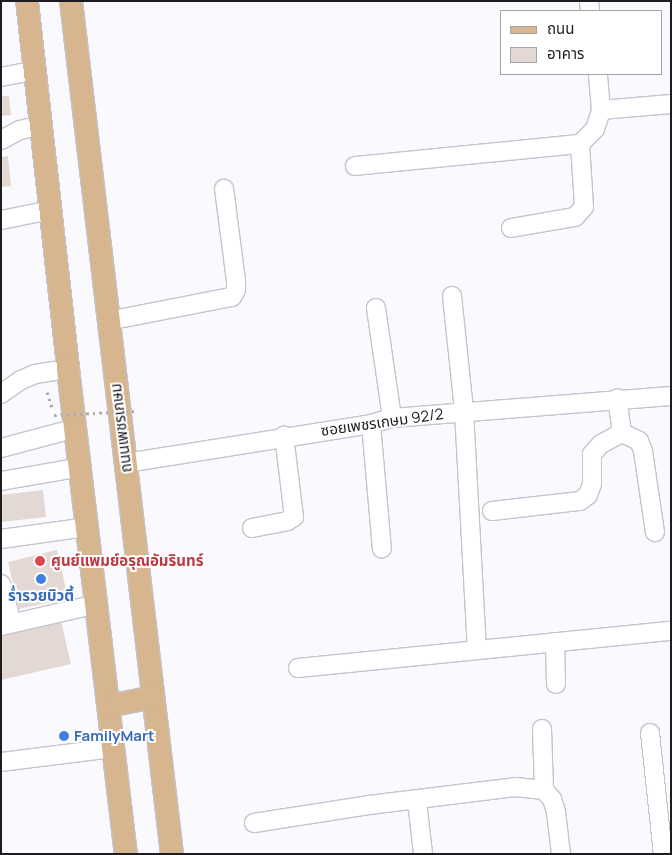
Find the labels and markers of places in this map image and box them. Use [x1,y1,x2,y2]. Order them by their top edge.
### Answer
place label: ศูนย์แพมย์อรุณอัมรินทร์ [51,552,203,570]
marker: ศูนย์แพมย์อรุณอัมรินทร์ [33,554,47,568]
marker: ร่ำรวยบิวตี้ [35,573,47,585]
place label: ร่ำรวยบิวตี้ [8,587,74,605]
place label: FamilyMart [74,727,154,745]
marker: FamilyMart [58,730,70,742]

